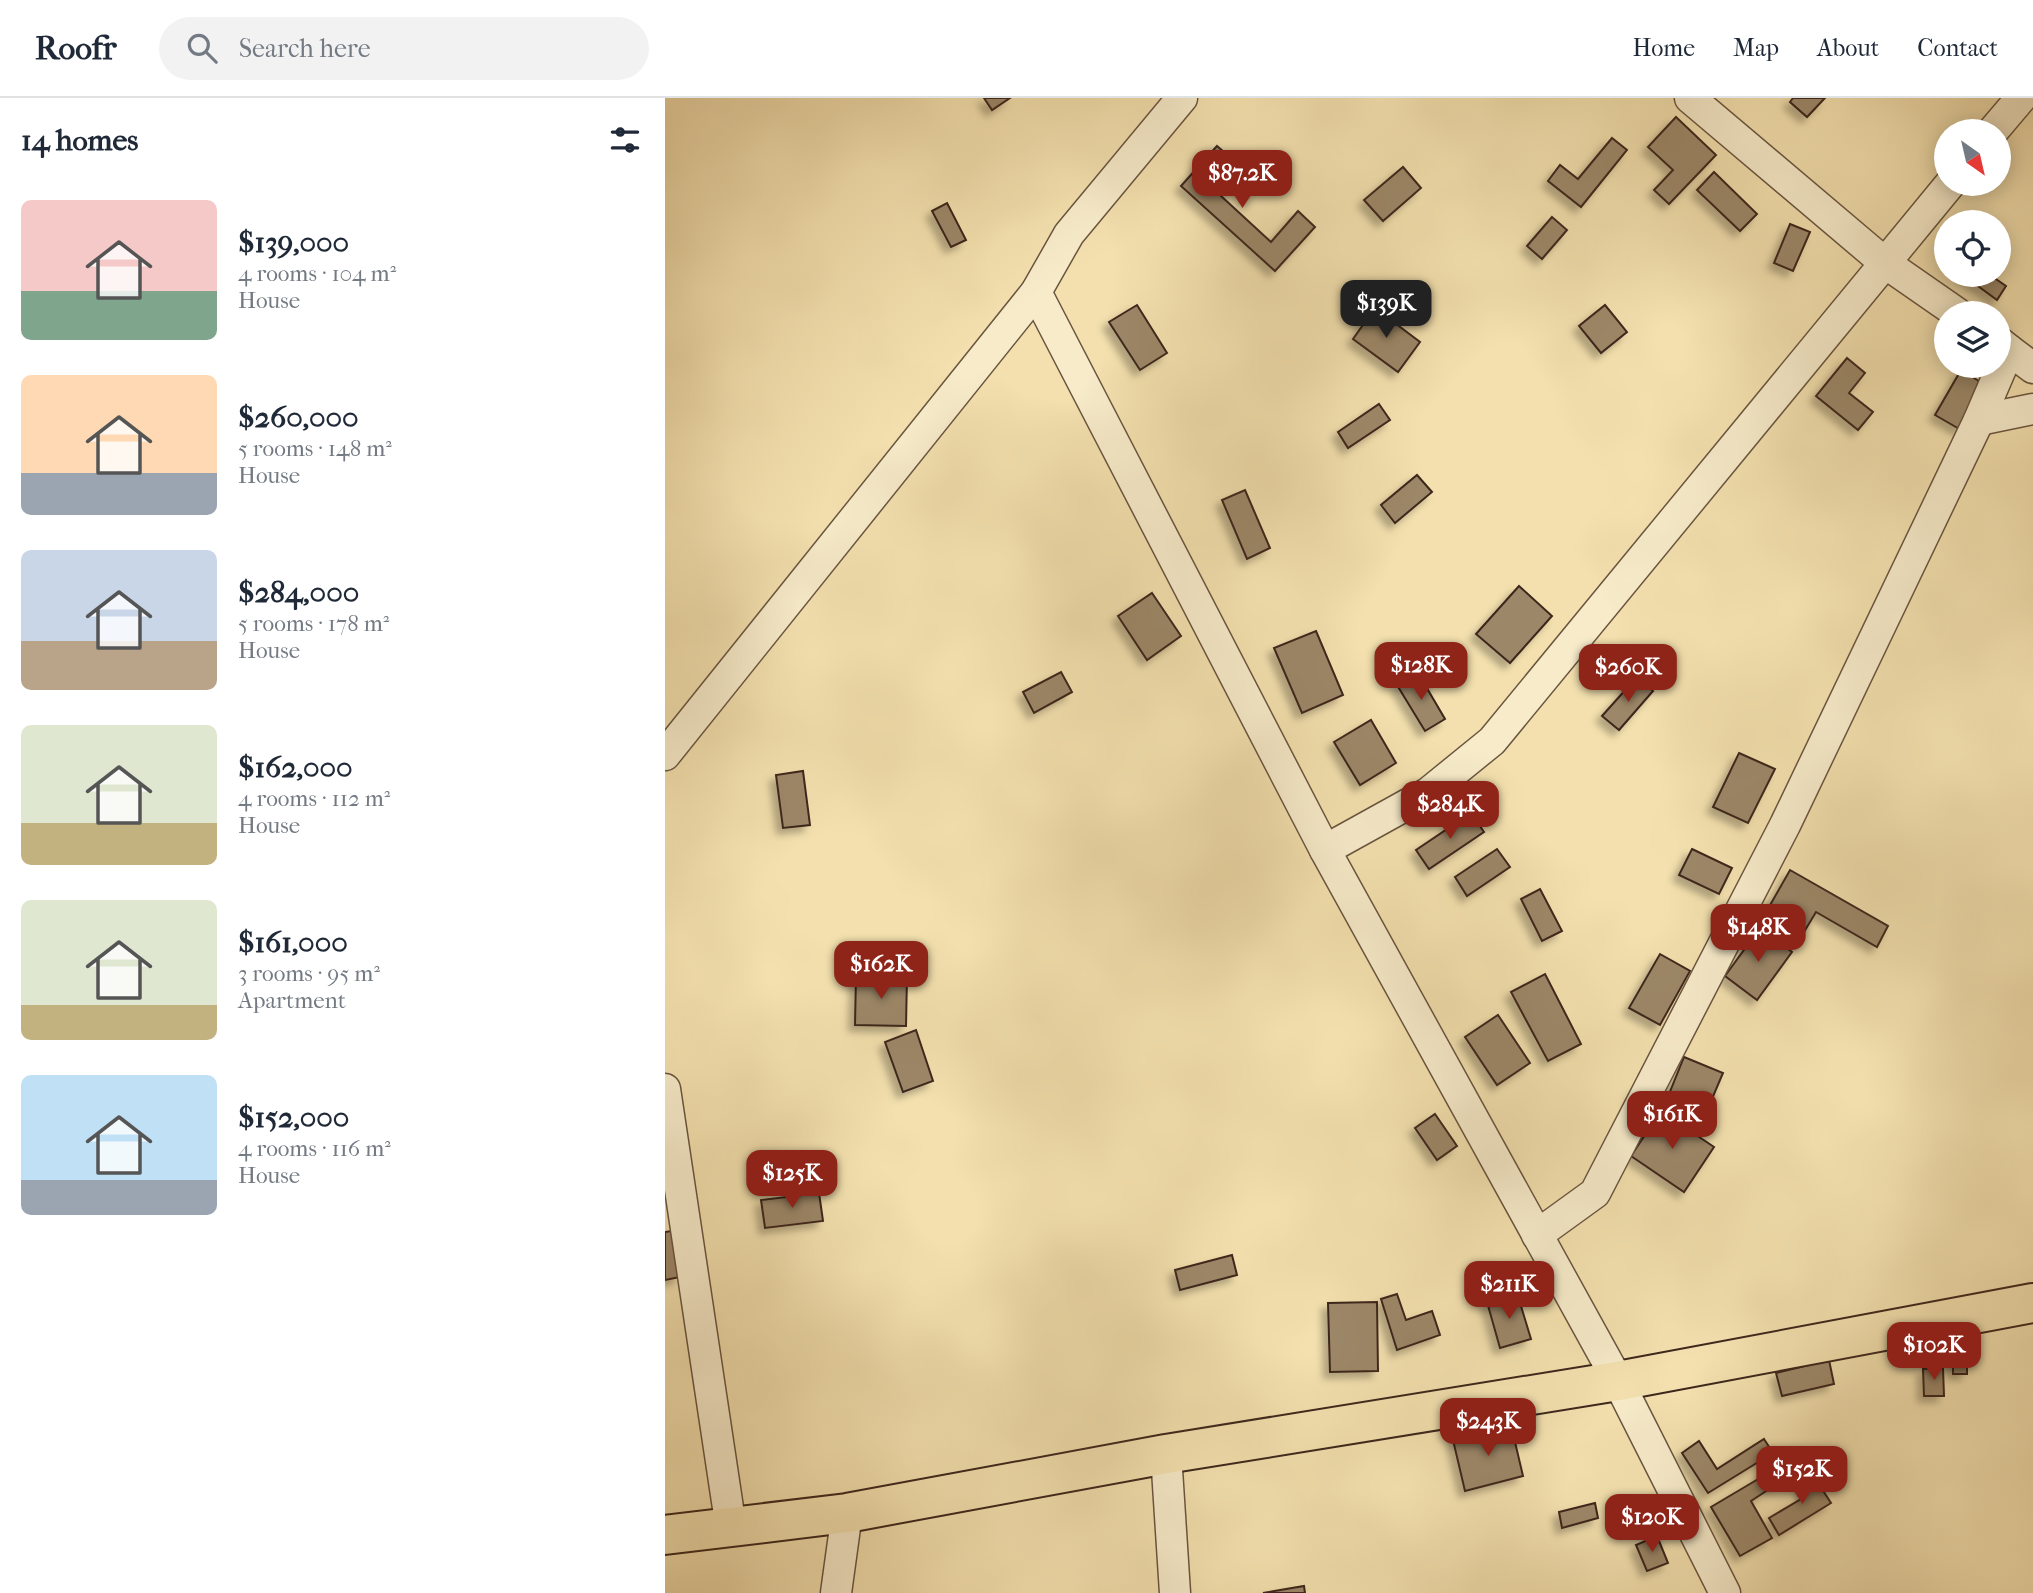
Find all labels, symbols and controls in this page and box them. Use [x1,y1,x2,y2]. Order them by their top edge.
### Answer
search box [159,17,649,80]
text: Roofr [35,29,117,68]
icon: search [183,29,221,67]
text: Search here [239,33,371,64]
text: Home [1633,34,1695,62]
text: Map [1733,34,1779,62]
text: About [1817,34,1879,62]
text: Contact [1917,34,1998,62]
north arrow [1934,119,2011,196]
map controls [1934,119,2011,378]
icon: filters [606,121,644,159]
text: 14 homes [21,123,138,158]
pin: $87.2K [1185,150,1299,210]
text: $87.2K [1208,159,1276,186]
button: locate [1934,210,2011,287]
text: $139,000 [238,225,349,260]
icon: home [77,228,161,312]
text: 4 rooms · 104 m² [238,260,396,287]
pin: $139K [1337,280,1435,340]
text: House [238,287,300,314]
text: $139K [1356,289,1416,316]
button: layers [1934,301,2011,378]
text: $260,000 [238,400,359,435]
icon: home [77,403,161,487]
text: 5 rooms · 148 m² [238,435,392,462]
text: House [238,462,300,489]
text: $284,000 [238,575,359,610]
icon: home [77,578,161,662]
text: 5 rooms · 178 m² [238,610,389,637]
text: House [238,637,300,664]
pin: $128K [1372,642,1470,702]
pin: $260K [1579,644,1677,704]
text: $128K [1391,651,1451,678]
text: $260K [1595,653,1661,680]
text: $162,000 [238,750,353,785]
icon: home [77,753,161,837]
pin: $284K [1401,782,1499,841]
text: 4 rooms · 112 m² [238,785,390,812]
text: $284K [1417,790,1483,817]
text: House [238,812,300,839]
pin: $148K [1709,904,1807,964]
text: $148K [1727,913,1789,940]
text: $161,000 [238,925,348,960]
icon: home [77,928,161,1012]
pin: $162K [832,942,930,1001]
text: $162K [850,950,912,977]
text: 3 rooms · 95 m² [238,960,380,987]
text: Apartment [238,987,346,1014]
pin: $161K [1623,1091,1721,1151]
text: $152,000 [238,1100,349,1135]
text: $161K [1643,1100,1701,1127]
icon: home [77,1103,161,1187]
text: 4 rooms · 116 m² [238,1135,391,1162]
pin: $125K [743,1150,841,1210]
text: $125K [762,1159,822,1186]
text: House [238,1162,300,1189]
pin: $211K [1460,1262,1558,1321]
text: $211K [1480,1270,1538,1297]
pin: $102K [1885,1322,1983,1382]
text: $102K [1903,1331,1965,1358]
pin: $243K [1439,1398,1537,1458]
text: $243K [1456,1407,1520,1434]
pin: $152K [1753,1446,1851,1506]
text: $152K [1772,1455,1832,1482]
pin: $120K [1603,1494,1701,1554]
text: $120K [1621,1503,1683,1530]

